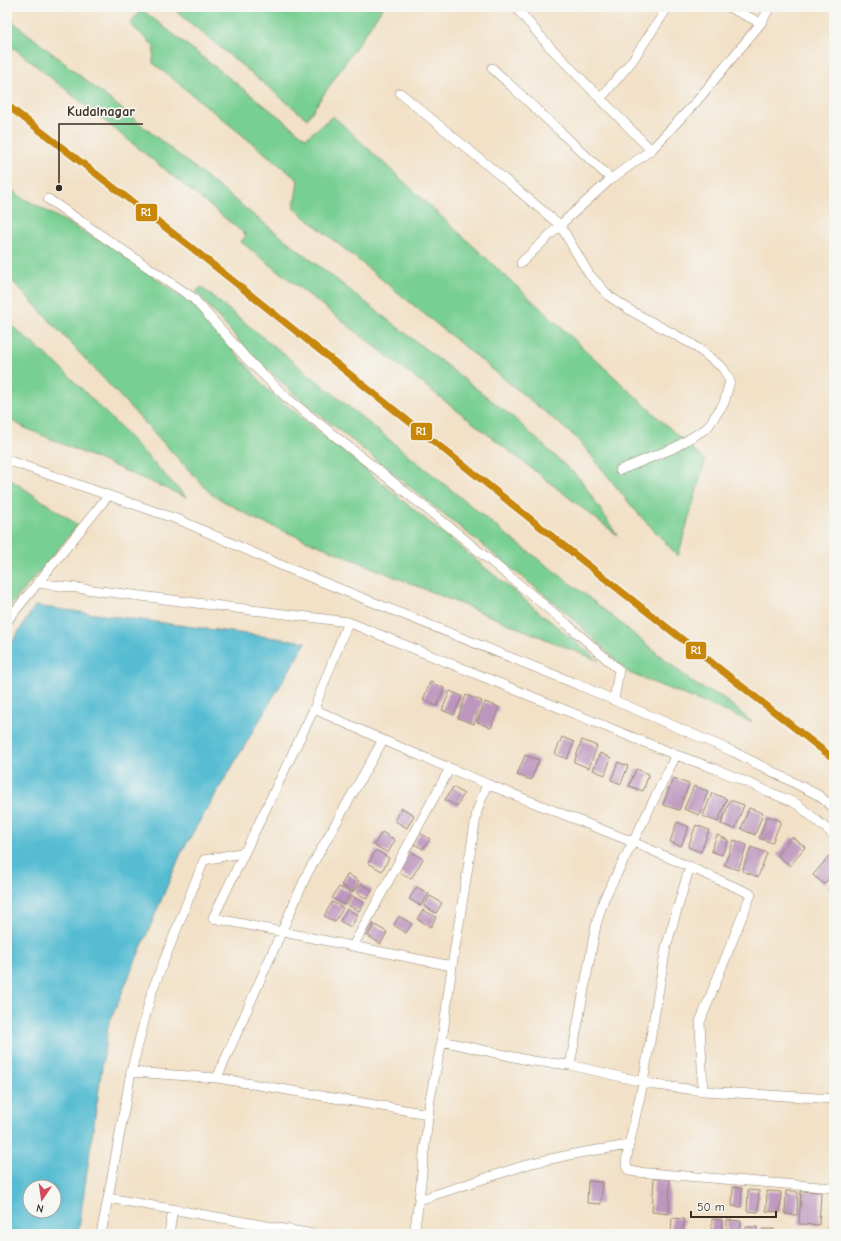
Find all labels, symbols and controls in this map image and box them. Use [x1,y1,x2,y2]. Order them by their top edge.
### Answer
callout: Kudalnagar [59,98,143,124]
text: Kudalnagar [67,103,135,120]
line badge: R1 [135,203,158,222]
text: R1 [141,206,151,219]
line badge: R1 [410,422,433,441]
text: R1 [416,425,426,438]
line badge: R1 [685,641,707,660]
text: R1 [691,644,701,657]
north arrow [22,1179,62,1219]
scale bar [691,1193,776,1219]
text: 50 m [697,1200,725,1214]
text: N [35,1201,45,1215]

